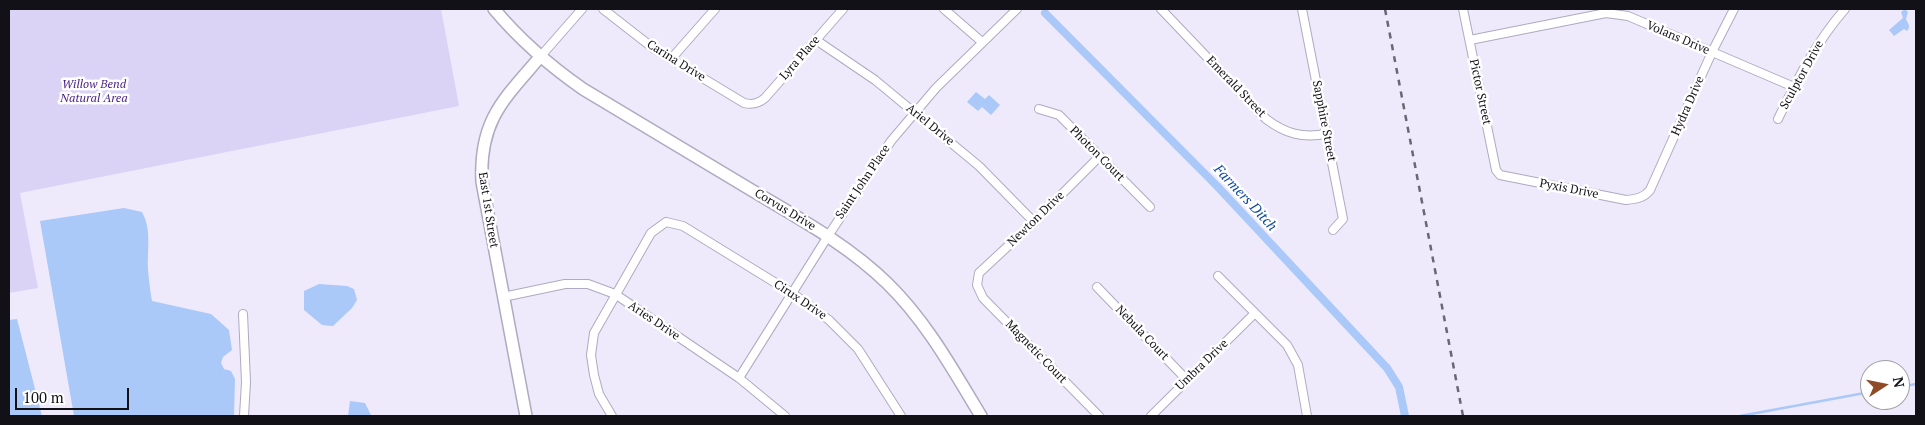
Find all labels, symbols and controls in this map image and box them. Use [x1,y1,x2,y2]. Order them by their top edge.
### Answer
street label: Volans Drive [1644,18,1712,58]
street label: Lyra Place [777,33,823,83]
street label: Carina Drive [644,37,708,85]
street label: Sculptor Drive [1777,38,1827,112]
street label: Emerald Street [1203,53,1269,121]
street label: Pictor Street [1466,58,1494,126]
street label: Hydra Drive [1668,74,1708,138]
park label: Willow Bend Natural Area [60,78,128,106]
street label: Sapphire Street [1309,79,1339,163]
street label: Ariel Drive [903,101,957,149]
street label: Photon Court [1067,124,1127,184]
street label: Saint John Place [833,142,893,222]
water label: Farmers Ditch [1210,161,1280,235]
street label: East 1st Street [475,171,501,249]
street label: Pyxis Drive [1538,176,1600,202]
street label: Corvus Drive [752,186,818,234]
street label: Newton Drive [1005,188,1067,250]
street label: Cirux Drive [771,277,829,323]
street label: Aries Drive [625,298,683,344]
street label: Nebula Court [1112,303,1172,363]
street label: Magnetic Court [1002,317,1070,387]
street label: Umbra Drive [1173,336,1231,394]
north arrow [1860,360,1910,410]
text: N [1889,375,1910,389]
scale bar [18,378,131,410]
text: 100 m [23,387,64,407]

